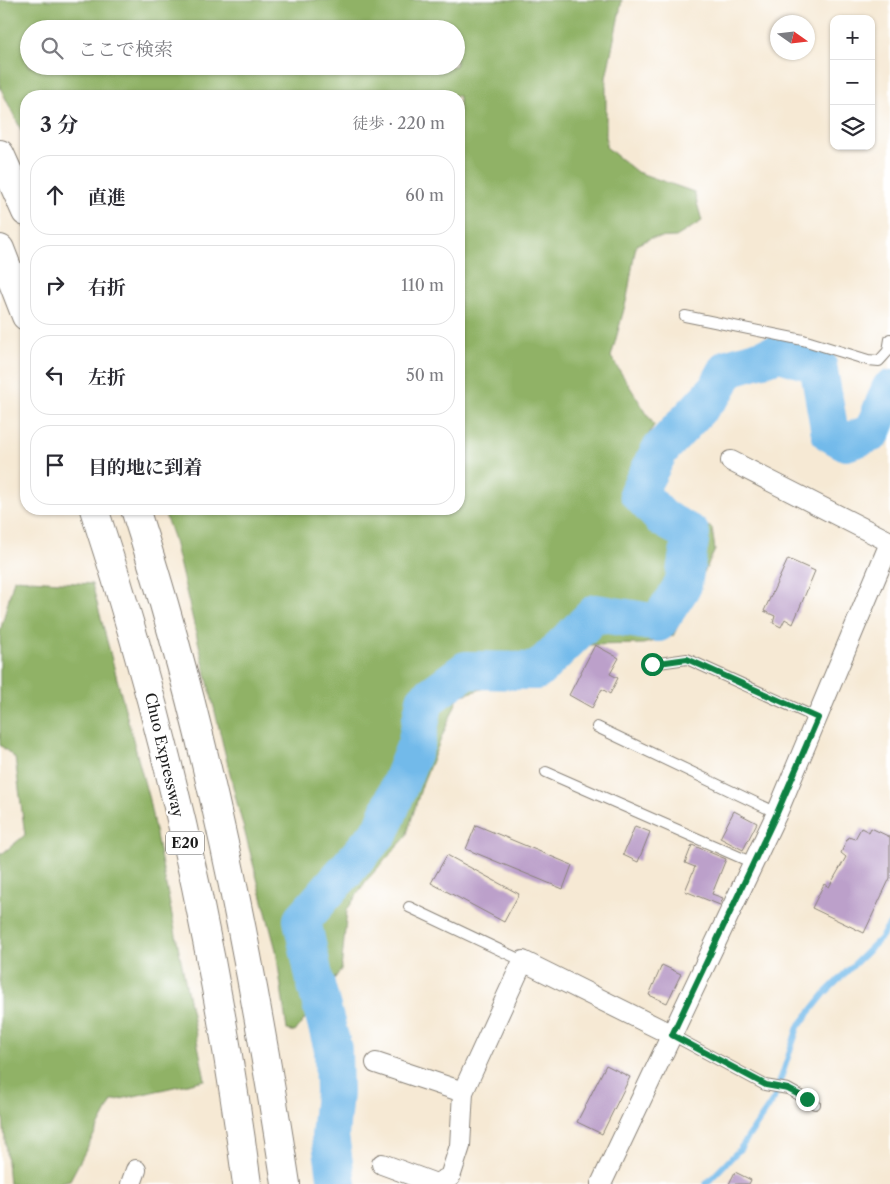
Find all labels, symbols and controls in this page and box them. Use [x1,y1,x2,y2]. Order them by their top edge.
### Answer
north arrow [770,15,815,60]
map controls [830,15,875,150]
button: + [830,15,875,60]
search box [20,20,465,75]
icon: search [38,34,66,62]
text: ここで検索 [78,38,173,61]
button: − [830,60,875,105]
button: layers [830,105,875,150]
text: 3 分 [40,112,78,137]
text: 徒歩 · 220 m [352,113,445,133]
icon: ahead [41,181,69,209]
text: 60 m [405,185,444,205]
text: 直進 [88,186,126,209]
icon: right [41,271,69,299]
text: 110 m [401,275,444,295]
text: 右折 [88,276,126,299]
icon: left [41,361,69,389]
text: 50 m [406,365,444,385]
text: 左折 [88,366,126,389]
icon: arrive [41,451,69,479]
text: 目的地に到着 [88,456,202,479]
route start [641,653,664,676]
street label: Chuo Expressway [141,691,188,820]
road number: E20 [166,831,204,854]
route end [796,1088,819,1111]

